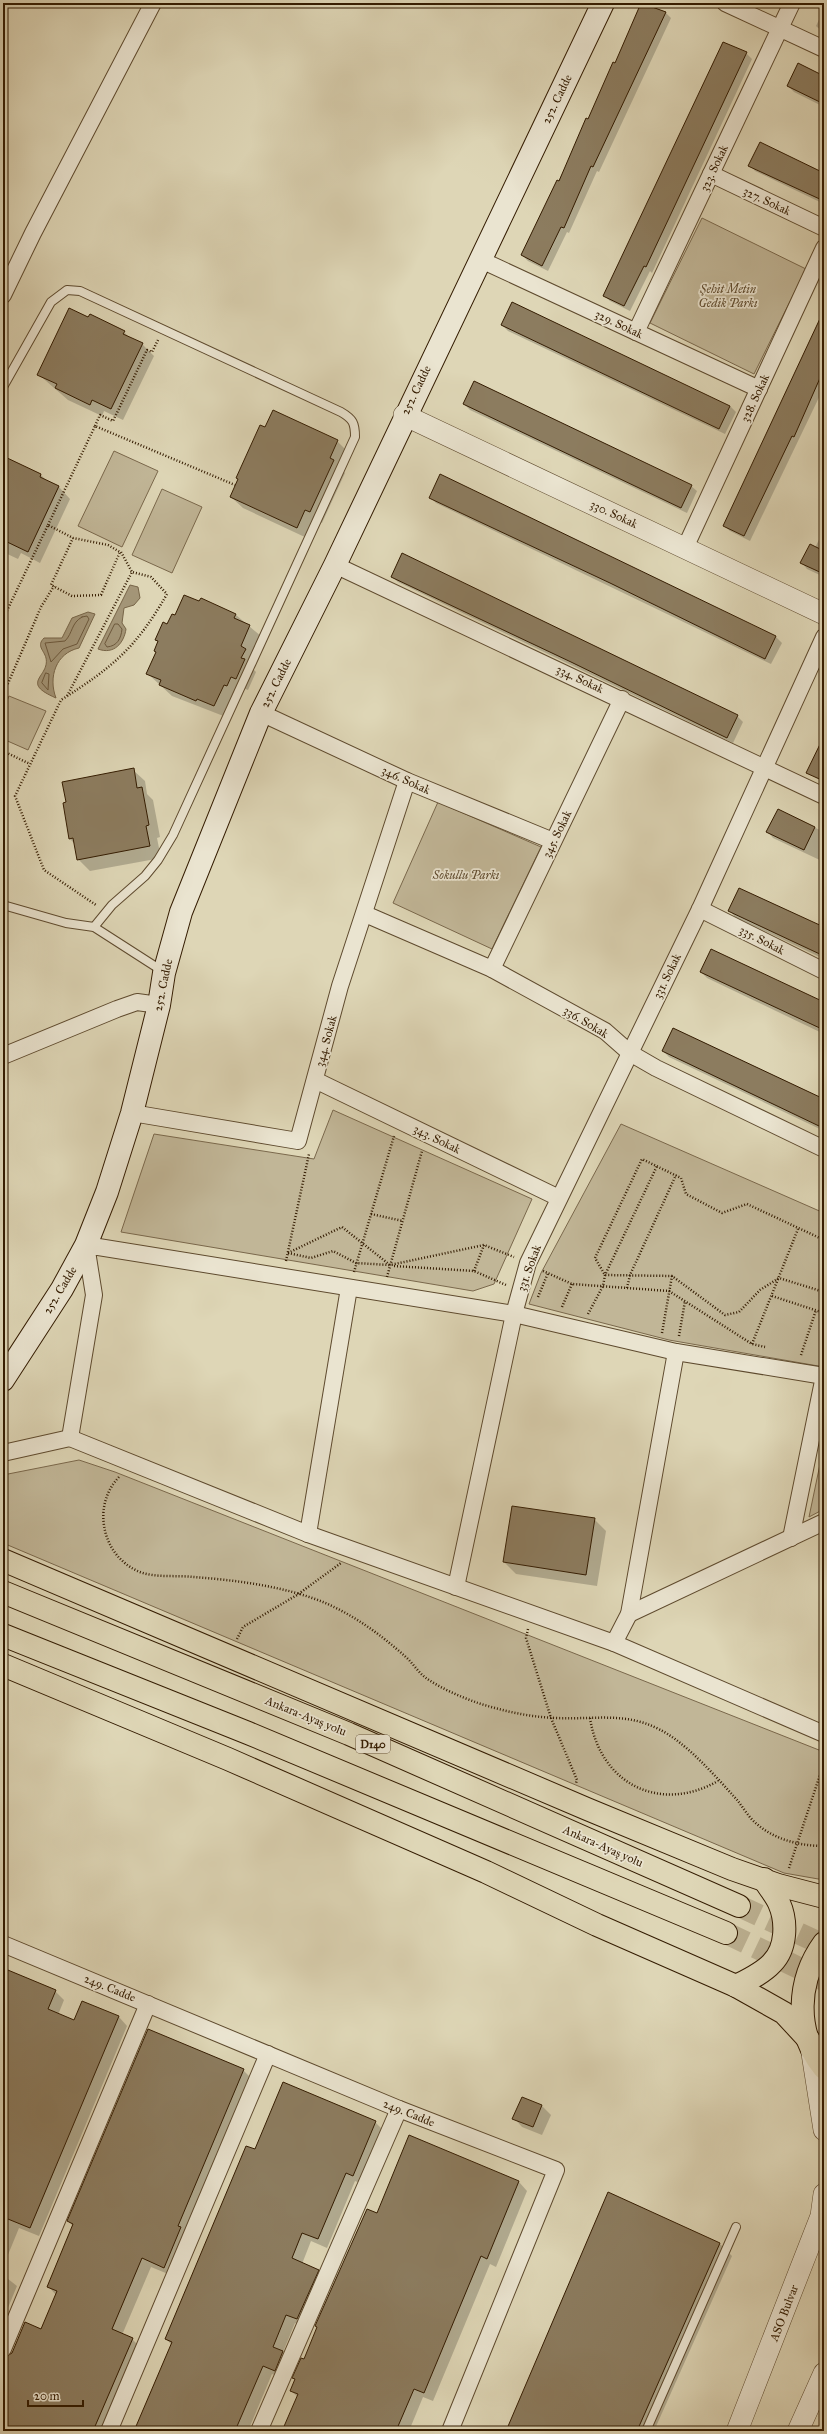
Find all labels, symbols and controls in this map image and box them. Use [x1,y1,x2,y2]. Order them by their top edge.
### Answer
street label: 252. Cadde [539,72,575,126]
street label: 323. Sokak [697,142,731,194]
street label: 327. Sokak [741,184,793,218]
park label: Şehit Metin Gedik Parkı [699,282,758,310]
street label: 329. Sokak [593,307,646,341]
street label: 252. Cadde [398,363,434,417]
street label: 328. Sokak [738,371,772,424]
street label: 330. Sokak [588,497,640,531]
street label: 252. Cadde [258,656,294,710]
street label: 334. Sokak [554,662,606,696]
street label: 346. Sokak [379,763,433,797]
street label: 345. Sokak [540,808,575,860]
park label: Sokullu Parkı [432,868,500,882]
street label: 335. Sokak [737,923,787,958]
street label: 331. Sokak [650,951,684,1001]
street label: 252. Cadde [151,958,175,1012]
street label: 336. Sokak [561,1003,611,1041]
street label: 344. Sokak [312,1013,340,1068]
street label: 343. Sokak [411,1122,463,1157]
street label: 331. Sokak [514,1242,544,1293]
street label: 252. Cadde [40,1264,80,1316]
street label: Ankara-Ayaş yolu [263,1693,349,1739]
road number: D140 [356,1735,390,1753]
street label: Ankara-Ayaş yolu [560,1822,646,1870]
street label: 249. Cadde [82,1971,138,2005]
street label: 249. Cadde [381,2096,437,2130]
street label: ASO Bulvar [766,2282,801,2344]
scale bar [28,2382,83,2408]
text: 20 m [34,2389,60,2403]

